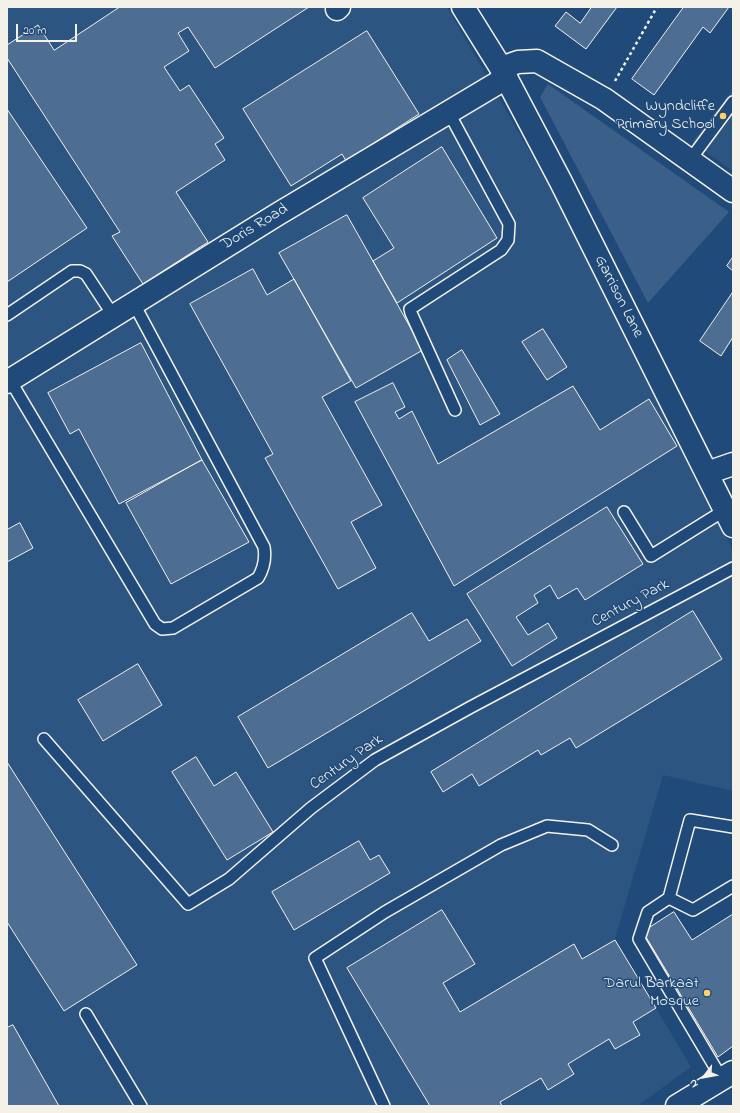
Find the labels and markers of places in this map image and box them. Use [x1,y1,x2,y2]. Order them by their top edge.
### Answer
place label: Wyndcliffe Primary School [616,97,715,135]
marker: Wyndcliffe Primary School [718,111,728,121]
place label: Darul Barkaat Mosque [604,974,699,1012]
marker: Darul Barkaat Mosque [702,988,712,998]

